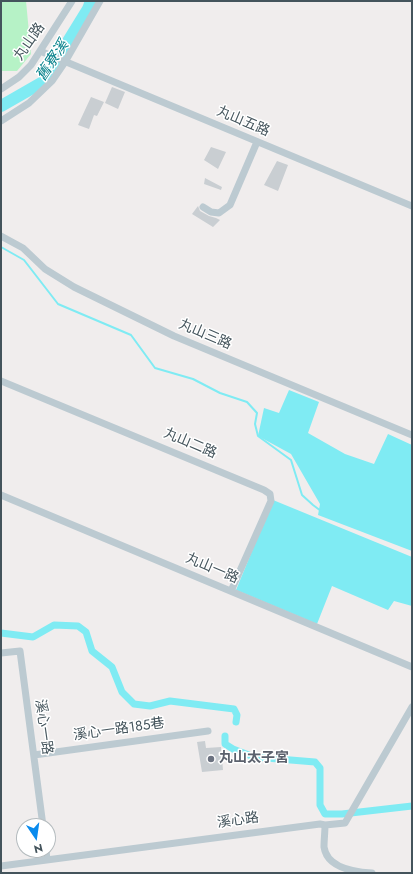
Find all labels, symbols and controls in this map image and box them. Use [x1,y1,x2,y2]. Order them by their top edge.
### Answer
street label: 丸山路 [11,20,49,64]
water label: 舊寮溪 [33,37,73,85]
street label: 丸山五路 [214,103,272,141]
street label: 丸山三路 [176,316,234,354]
street label: 丸山二路 [161,425,219,463]
street label: 丸山一路 [183,550,241,588]
street label: 溪心一路 [31,698,55,756]
street label: 溪心一路185巷 [72,715,166,745]
place label: 丸山太子宮 [219,751,289,767]
marker: 丸山太子宮 [206,754,216,764]
street label: 溪心路 [216,810,260,832]
north arrow [16,818,56,858]
text: N [32,840,45,857]

